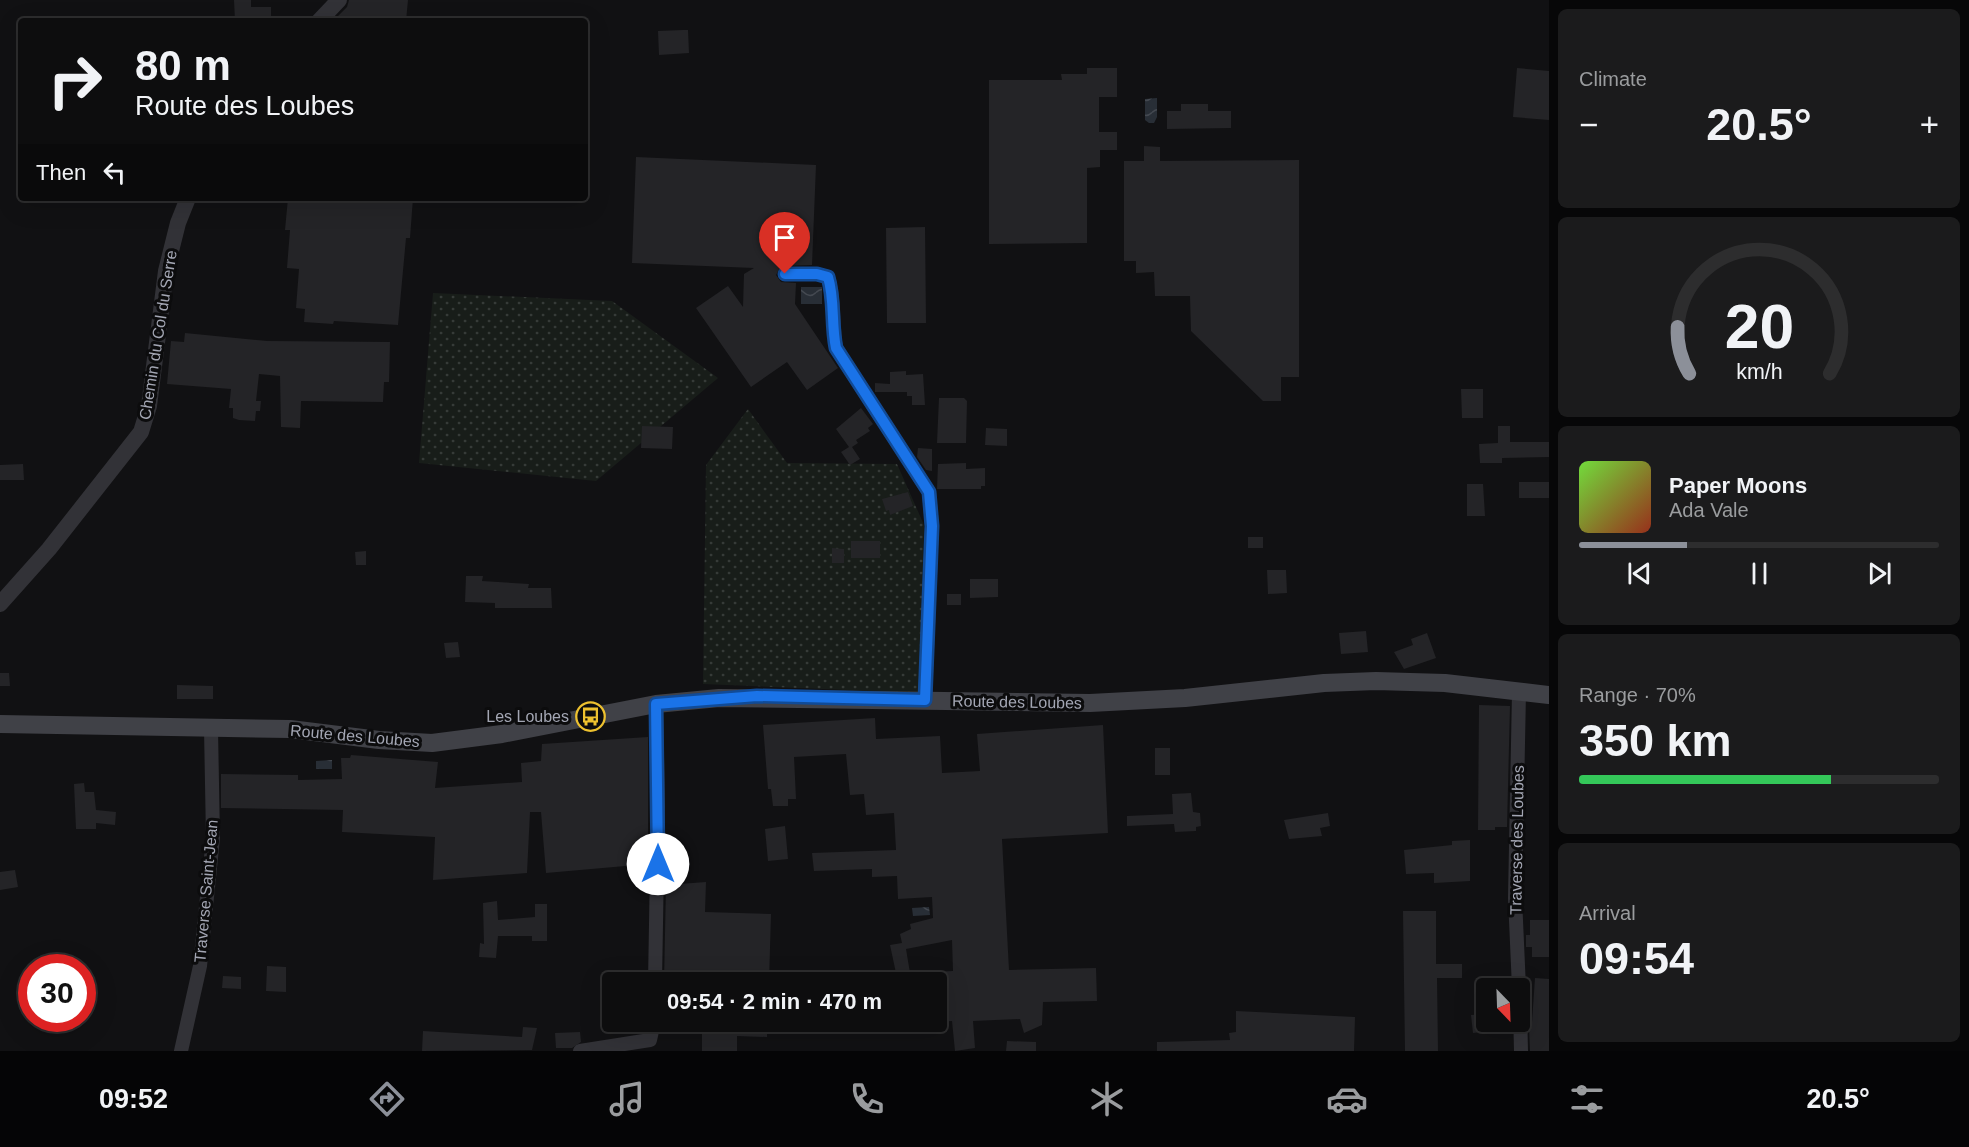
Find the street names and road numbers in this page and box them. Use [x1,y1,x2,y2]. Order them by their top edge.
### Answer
street label: Chemin du Col du Serre [136,249,180,421]
street label: Route des Loubes [952,692,1082,712]
street label: Route des Loubes [290,722,420,750]
street label: Traverse des Loubes [1507,765,1527,915]
street label: Traverse Saint-Jean [191,819,221,963]

